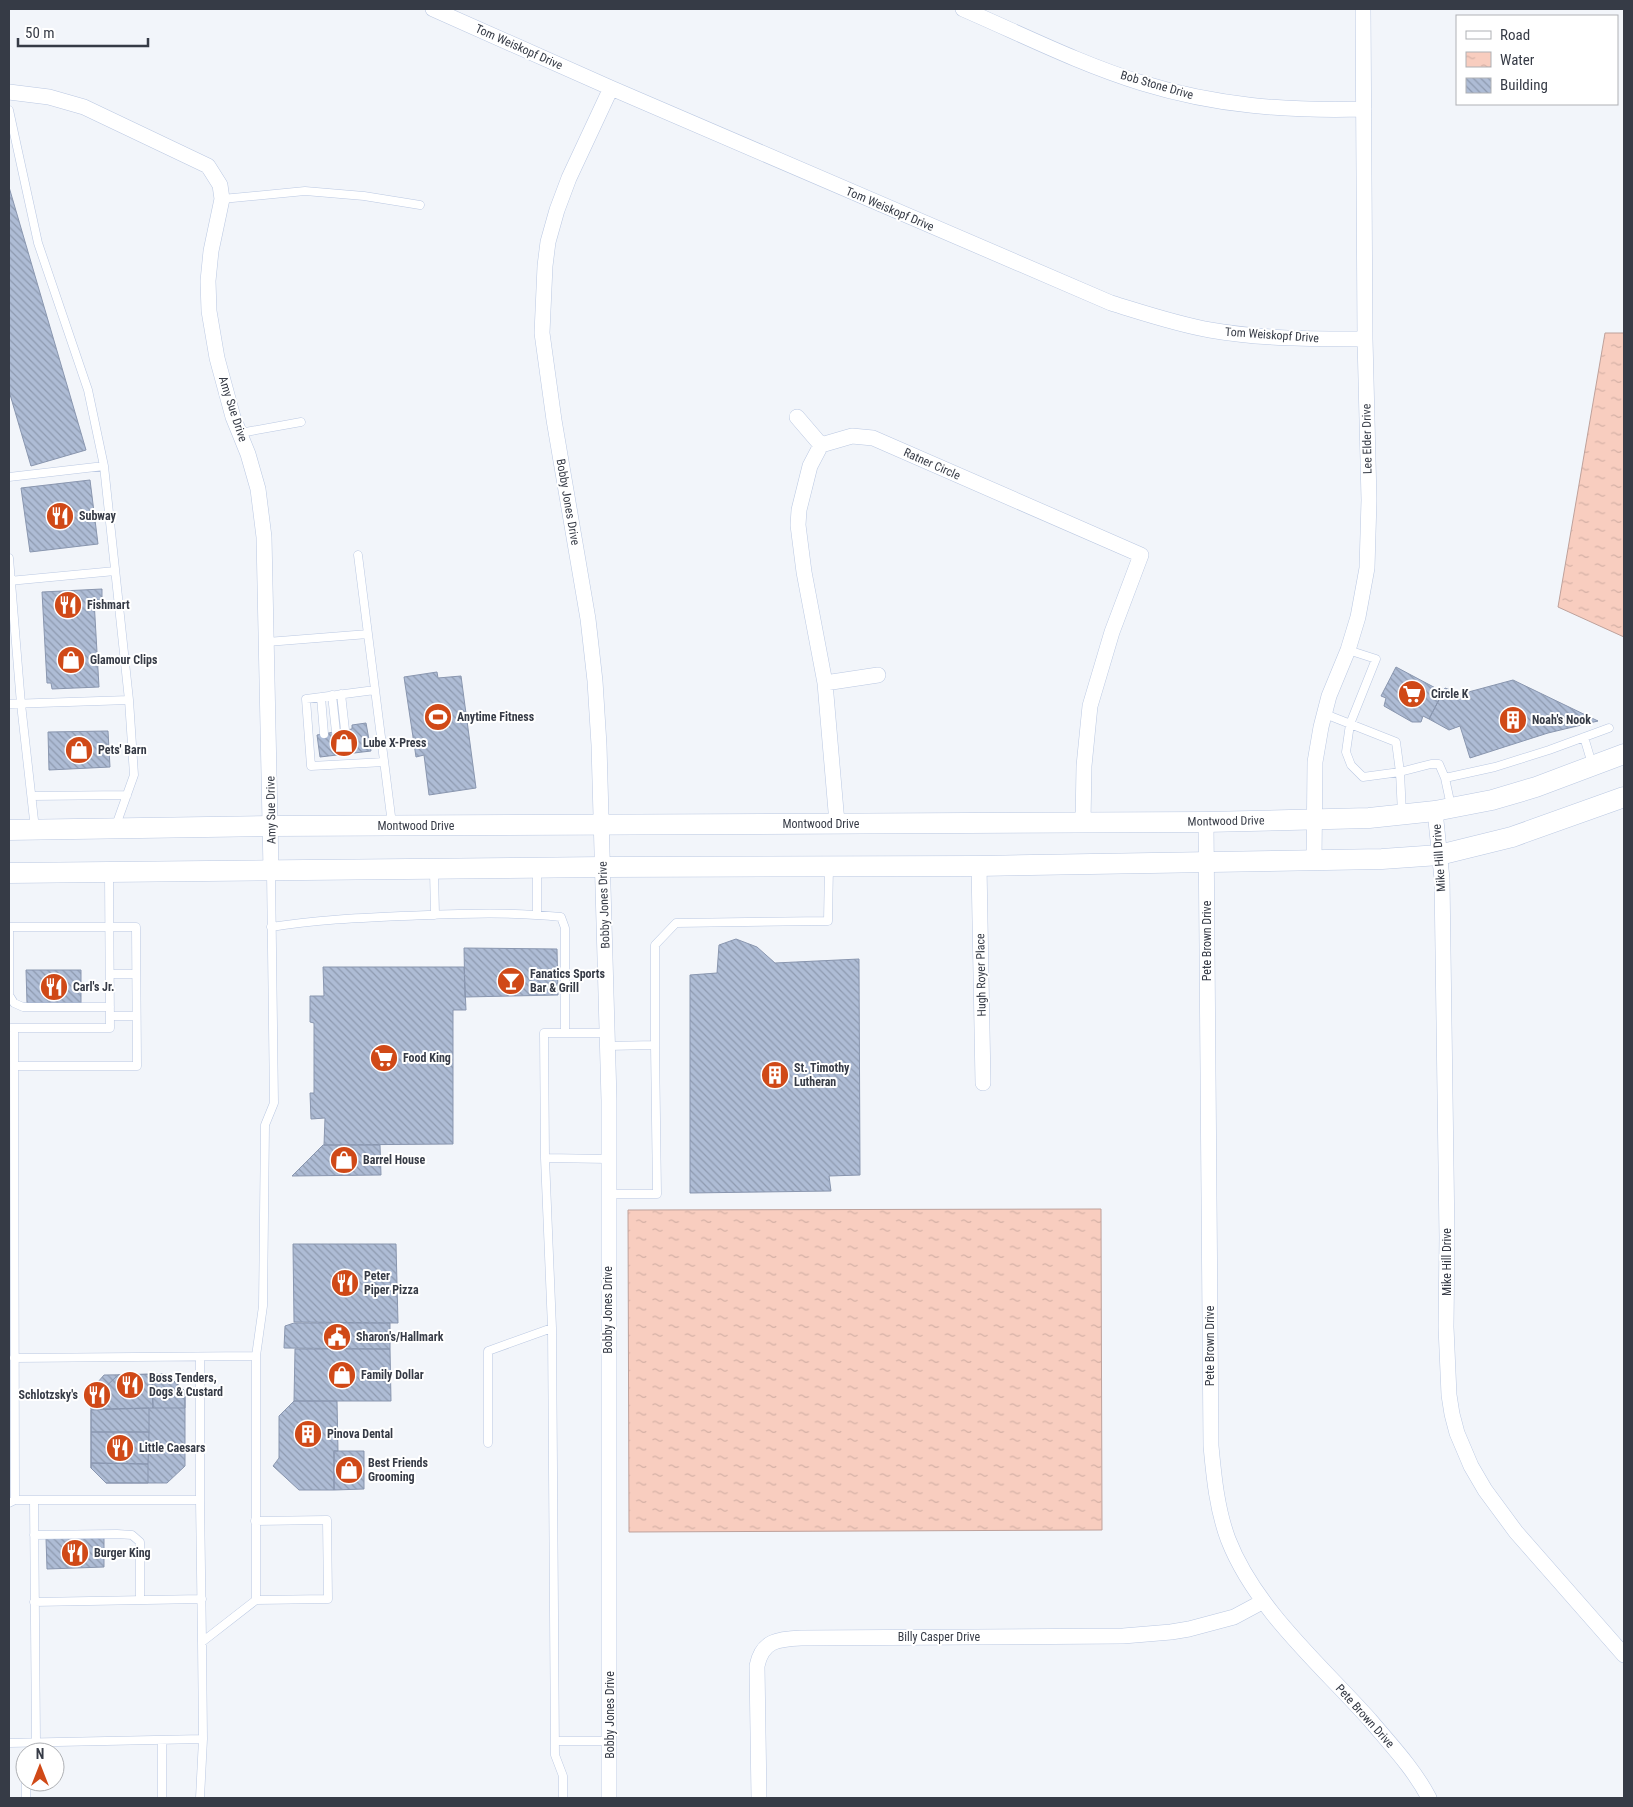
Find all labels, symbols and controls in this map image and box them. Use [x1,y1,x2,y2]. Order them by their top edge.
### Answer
scale bar [18,15,148,47]
legend [1456,15,1618,105]
street label: Tom Weiskopf Drive [473,21,565,73]
text: 50 m [25,24,55,42]
text: Road [1500,26,1530,44]
text: Water [1500,51,1535,69]
street label: Bob Stone Drive [1119,68,1195,102]
text: Building [1500,76,1548,94]
street label: Tom Weiskopf Drive [844,184,936,234]
street label: Tom Weiskopf Drive [1225,325,1320,345]
street label: Amy Sue Drive [216,374,250,444]
street label: Lee Elder Drive [1359,403,1375,474]
street label: Ratner Circle [901,445,963,483]
street label: Bobby Jones Drive [554,458,583,547]
restaurant icon: Subway [45,501,75,531]
place label: Subway [79,509,116,523]
restaurant icon: Fishmart [53,590,83,620]
place label: Fishmart [87,598,130,612]
shop icon: Glamour Clips [56,645,86,675]
place label: Glamour Clips [90,653,158,667]
supermarket icon: Circle K [1397,679,1427,709]
place label: Circle K [1431,687,1469,701]
sports icon: Anytime Fitness [423,702,453,732]
building icon: Noah's Nook [1498,705,1528,735]
place label: Anytime Fitness [457,710,535,724]
place label: Noah's Nook [1532,713,1591,727]
shop icon: Lube X-Press [329,728,359,758]
shop icon: Pets' Barn [64,735,94,765]
place label: Lube X-Press [363,736,427,750]
place label: Pets' Barn [98,743,147,757]
street label: Amy Sue Drive [263,775,279,844]
street label: Montwood Drive [1187,813,1265,829]
street label: Montwood Drive [783,817,860,831]
street label: Montwood Drive [378,819,455,833]
street label: Mike Hill Drive [1430,823,1448,892]
street label: Bobby Jones Drive [595,861,613,949]
street label: Pete Brown Drive [1200,900,1214,981]
street label: Hugh Royer Place [973,933,989,1017]
bar icon: Fanatics Sports Bar & Grill [496,966,526,996]
place label: Fanatics Sports Bar & Grill [530,967,605,995]
restaurant icon: Carl's Jr. [39,972,69,1002]
place label: Carl's Jr. [73,980,114,994]
supermarket icon: Food King [369,1043,399,1073]
place label: Food King [403,1051,451,1065]
building icon: St. Timothy Lutheran [760,1060,790,1090]
place label: St. Timothy Lutheran [794,1061,850,1089]
shop icon: Barrel House [329,1145,359,1175]
place label: Barrel House [363,1153,425,1167]
street label: Mike Hill Drive [1440,1228,1454,1296]
street label: Bobby Jones Drive [601,1266,615,1354]
restaurant icon: Peter Piper Pizza [330,1268,360,1298]
place label: Peter Piper Pizza [364,1269,419,1297]
street label: Pete Brown Drive [1203,1305,1217,1386]
public building icon: Sharon's/Hallmark [322,1322,352,1352]
place label: Sharon's/Hallmark [356,1330,444,1344]
shop icon: Family Dollar [327,1360,357,1390]
place label: Family Dollar [361,1368,424,1382]
restaurant icon: Boss Tenders, Dogs & Custard [115,1370,145,1400]
place label: Boss Tenders, Dogs & Custard [149,1371,223,1399]
restaurant icon: Schlotzsky's [82,1380,112,1410]
place label: Schlotzsky's [19,1388,79,1402]
building icon: Pinova Dental [293,1419,323,1449]
place label: Pinova Dental [327,1427,393,1441]
restaurant icon: Little Caesars [105,1433,135,1463]
place label: Little Caesars [139,1441,206,1455]
shop icon: Best Friends Grooming [334,1455,364,1485]
place label: Best Friends Grooming [368,1456,429,1484]
restaurant icon: Burger King [60,1538,90,1568]
place label: Burger King [94,1546,151,1560]
street label: Billy Casper Drive [898,1630,981,1644]
street label: Bobby Jones Drive [603,1671,617,1759]
street label: Pete Brown Drive [1333,1681,1397,1751]
north arrow [15,1742,65,1792]
text: N [36,1746,44,1762]

